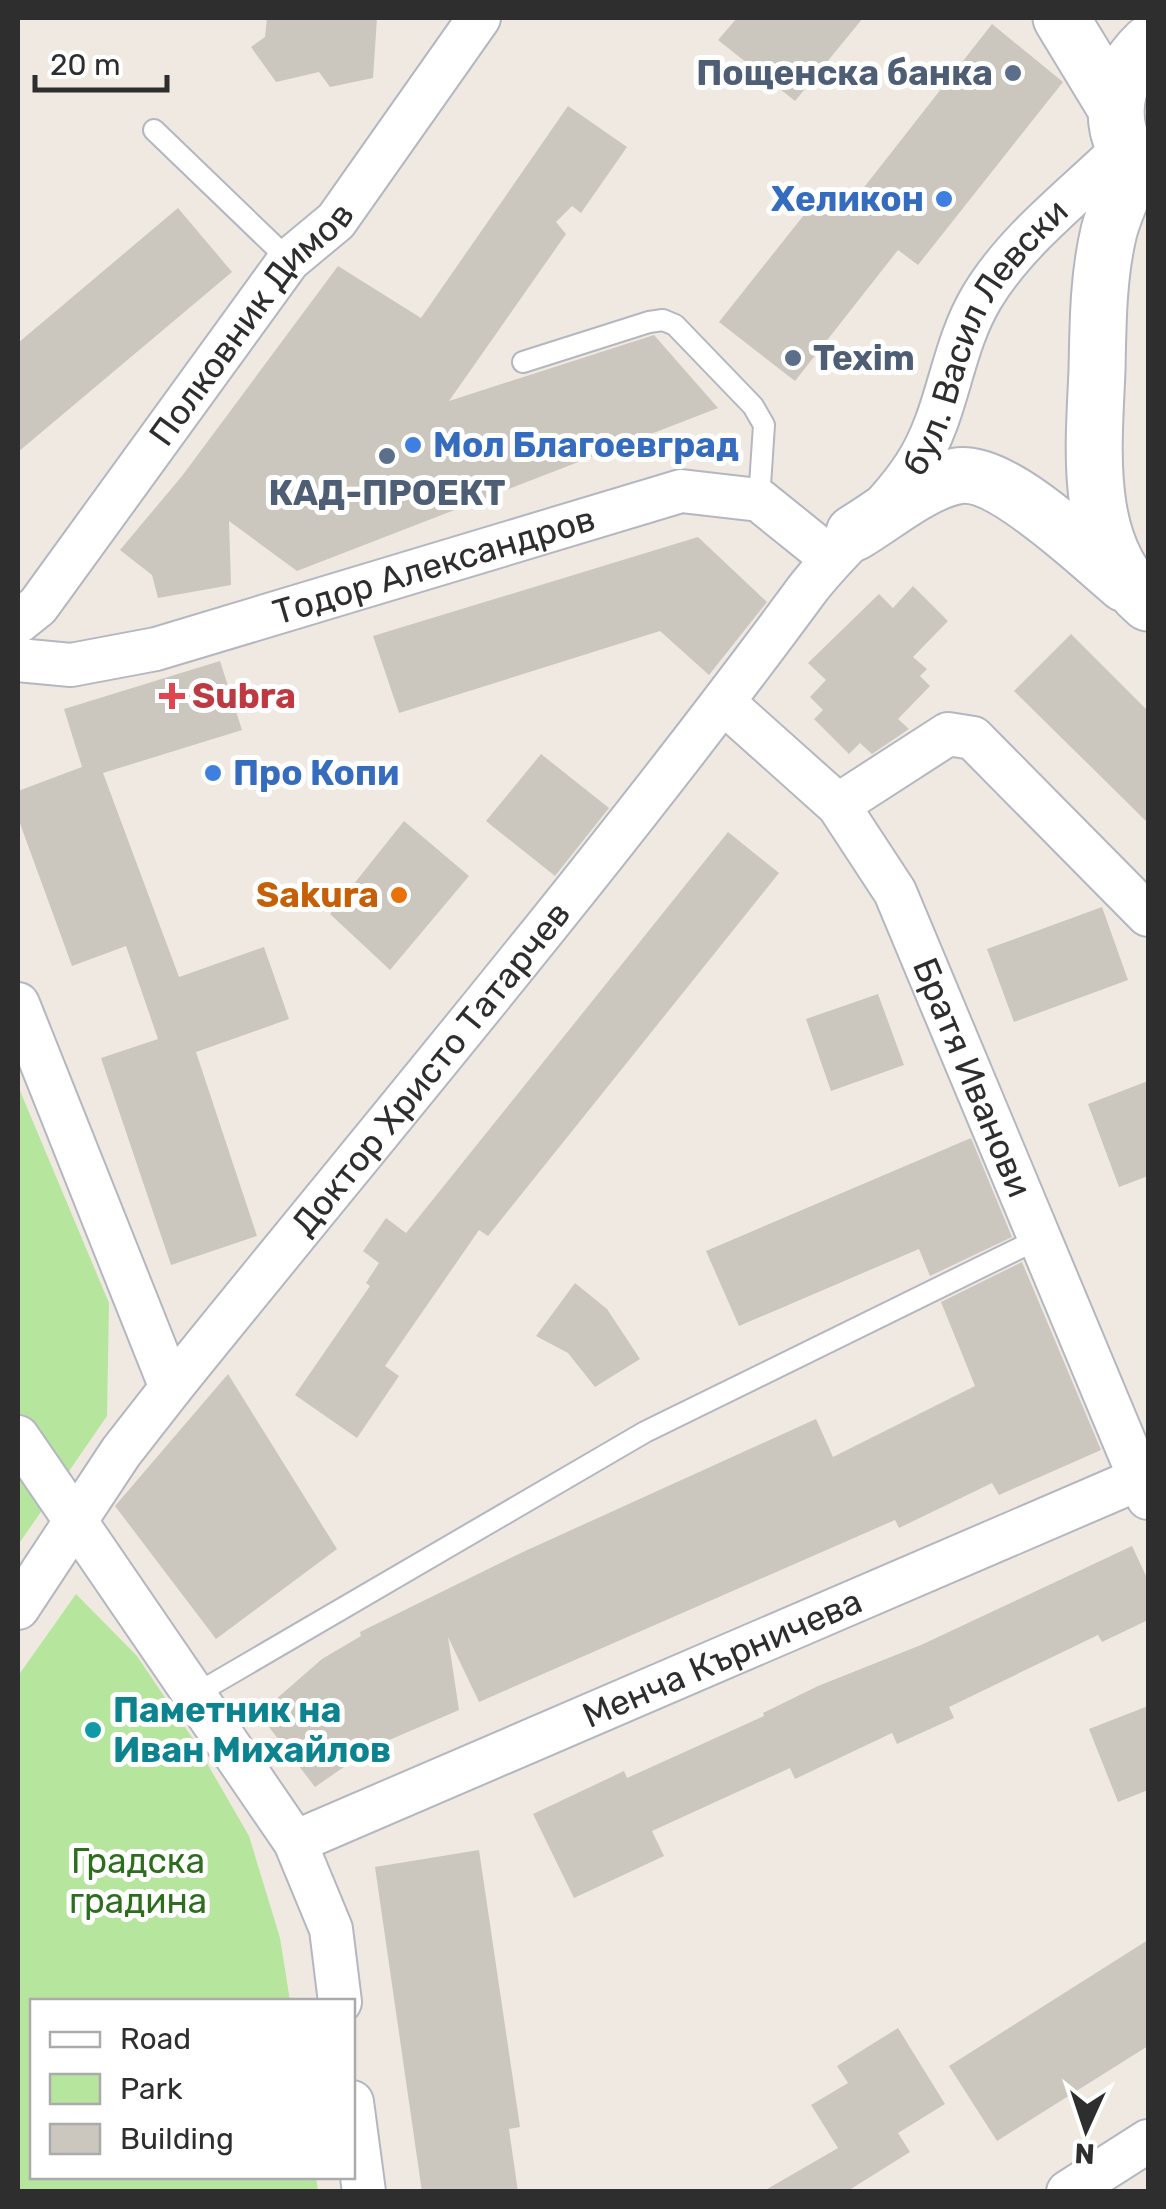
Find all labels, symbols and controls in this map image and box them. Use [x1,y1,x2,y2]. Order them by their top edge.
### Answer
scale bar [35,30,168,92]
text: 20 m [50,47,121,83]
place label: Пощенска банка [696,52,993,94]
marker: Пощенска банка [1002,62,1024,84]
place label: Хеликон [771,178,924,220]
marker: Хеликон [933,188,955,210]
street label: бул. Васил Левски [893,190,1076,483]
street label: Полковник Димов [140,195,363,454]
place label: Texim [813,337,915,379]
marker: Texim [782,347,804,369]
place label: Мол Благоевград [433,424,739,466]
marker: Мол Благоевград [402,434,424,456]
marker: КАД-ПРОЕКТ [376,445,398,467]
place label: КАД-ПРОЕКТ [268,472,506,514]
street label: Тодор Александров [268,497,600,634]
place label: Subra [192,675,296,717]
marker: Subra [161,685,183,707]
place label: Про Копи [233,752,399,794]
marker: Про Копи [202,762,224,784]
place label: Sakura [256,874,379,916]
marker: Sakura [388,884,410,906]
street label: Доктор Христо Татарчев [283,893,579,1244]
street label: Братя Иванови [904,952,1041,1203]
street label: Менча Кърничева [576,1580,868,1737]
place label: Паметник на Иван Михайлов [113,1689,391,1771]
marker: Паметник на Иван Михайлов [82,1719,104,1741]
park label: Градска градина [69,1840,207,1922]
legend [30,1999,355,2179]
text: Road [120,2021,191,2057]
text: Park [120,2071,183,2107]
north arrow [1036,2079,1136,2179]
text: Building [120,2121,234,2157]
text: N [1074,2136,1096,2170]

